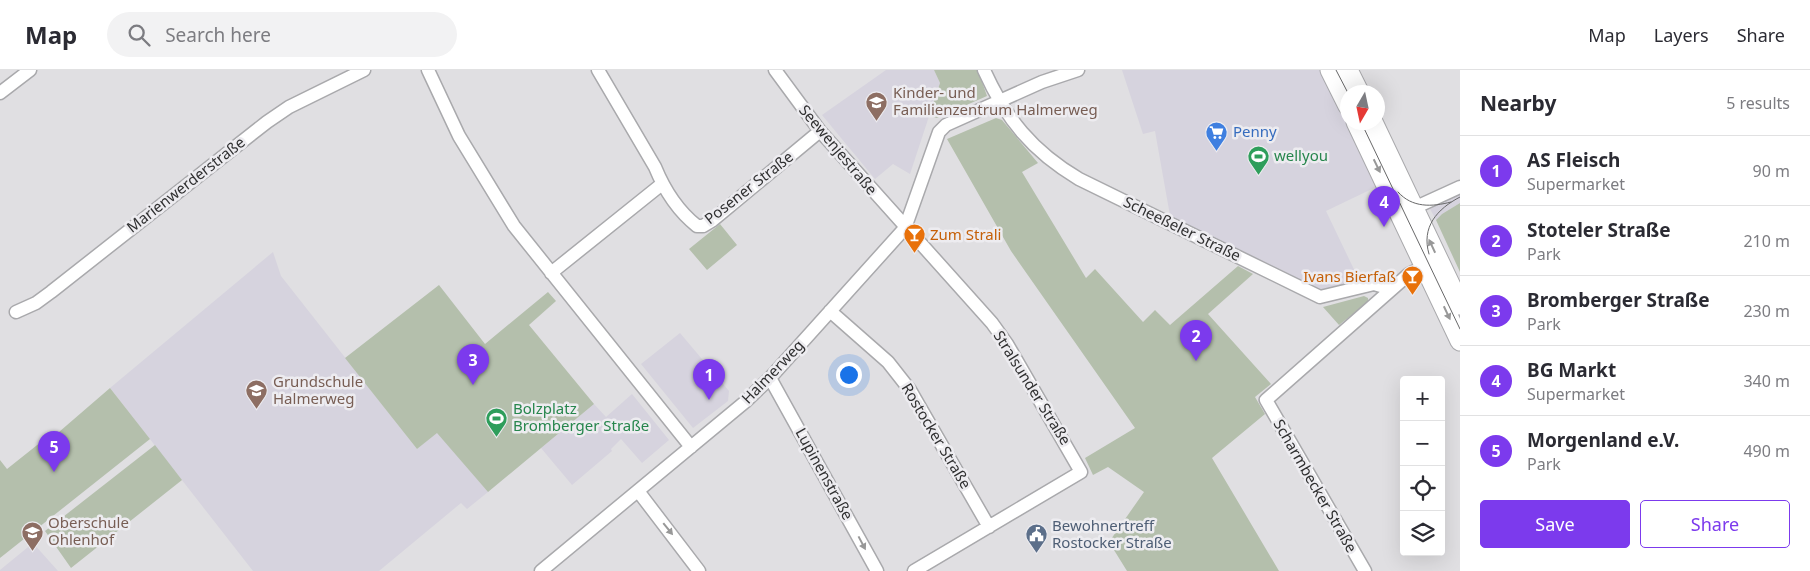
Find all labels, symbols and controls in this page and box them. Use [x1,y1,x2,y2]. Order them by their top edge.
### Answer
search box [107,12,457,57]
text: Map [25,18,77,51]
icon: search [125,21,153,49]
text: Search here [165,22,271,48]
text: Map [1588,23,1626,47]
text: Layers [1654,23,1709,47]
text: Share [1737,23,1785,47]
place label: Kinder- und Familienzentrum Halmerweg [893,82,1098,119]
north arrow [1340,85,1385,130]
text: Nearby [1480,89,1556,117]
school or university icon: Kinder- und Familienzentrum Halmerweg [865,90,889,121]
text: 5 results [1726,92,1790,114]
street label: Seewenjestraße [795,100,882,199]
supermarket icon: Penny [1205,120,1229,151]
place label: Penny [1233,121,1277,141]
street label: Marienwerderstraße [122,132,249,237]
sports icon: wellyou [1246,144,1270,175]
place label: wellyou [1274,145,1328,165]
street label: Posener Straße [700,146,797,228]
text: AS Fleisch [1527,147,1620,173]
one-way arrow [1373,159,1381,173]
text: 1 [1491,160,1501,182]
text: 90 m [1753,160,1790,182]
text: Supermarket [1527,173,1625,195]
pin: 4 [1368,186,1400,227]
street label: Scheeßeler Straße [1121,191,1244,265]
text: Stoteler Straße [1527,217,1671,243]
bar icon: Zum Strali [902,223,926,254]
place label: Zum Strali [930,224,1001,244]
text: 2 [1491,230,1501,252]
text: 210 m [1743,230,1790,252]
one-way arrow [1428,238,1436,253]
text: Park [1527,243,1561,265]
bar icon: Ivans Bierfaß [1400,265,1424,296]
place label: Ivans Bierfaß [1303,266,1396,286]
text: Bromberger Straße [1527,287,1710,313]
text: 3 [1491,300,1501,322]
text: 230 m [1743,300,1790,322]
one-way arrow [1443,306,1451,320]
text: Park [1527,313,1561,335]
pin: 2 [1180,320,1212,361]
street label: Stralsunder Straße [990,327,1076,448]
street label: Halmerweg [737,335,808,408]
pin: 3 [457,344,489,385]
text: BG Markt [1527,357,1616,383]
pin: 1 [693,359,725,400]
your location [836,362,862,388]
text: 4 [1491,370,1501,392]
text: 340 m [1743,370,1790,392]
place label: Grundschule Halmerweg [273,371,363,408]
map controls [1400,376,1445,556]
button: + [1400,376,1445,421]
school or university icon: Grundschule Halmerweg [245,379,269,410]
street label: Rostocker Straße [897,379,976,492]
text: Supermarket [1527,383,1625,405]
place label: Bolzplatz Bromberger Straße [513,398,649,435]
sports icon: Bolzplatz Bromberger Straße [485,406,509,437]
street label: Scharmbecker Straße [1270,415,1362,556]
button: − [1400,421,1445,466]
street label: Lupinenstraße [791,424,858,523]
text: Morgenland e.V. [1527,427,1679,453]
pin: 5 [38,431,70,472]
text: 5 [1491,440,1501,462]
text: 490 m [1743,440,1790,462]
text: Park [1527,453,1561,475]
button: locate [1400,466,1445,511]
button: Save [1480,500,1630,548]
button: Share [1640,500,1790,548]
button: layers [1400,511,1445,556]
place label: Oberschule Ohlenhof [48,512,129,549]
place label: Bewohnertreff Rostocker Straße [1052,515,1172,552]
school or university icon: Oberschule Ohlenhof [20,520,44,551]
one-way arrow [663,522,674,535]
public building icon: Bewohnertreff Rostocker Straße [1024,523,1048,554]
one-way arrow [858,536,866,550]

